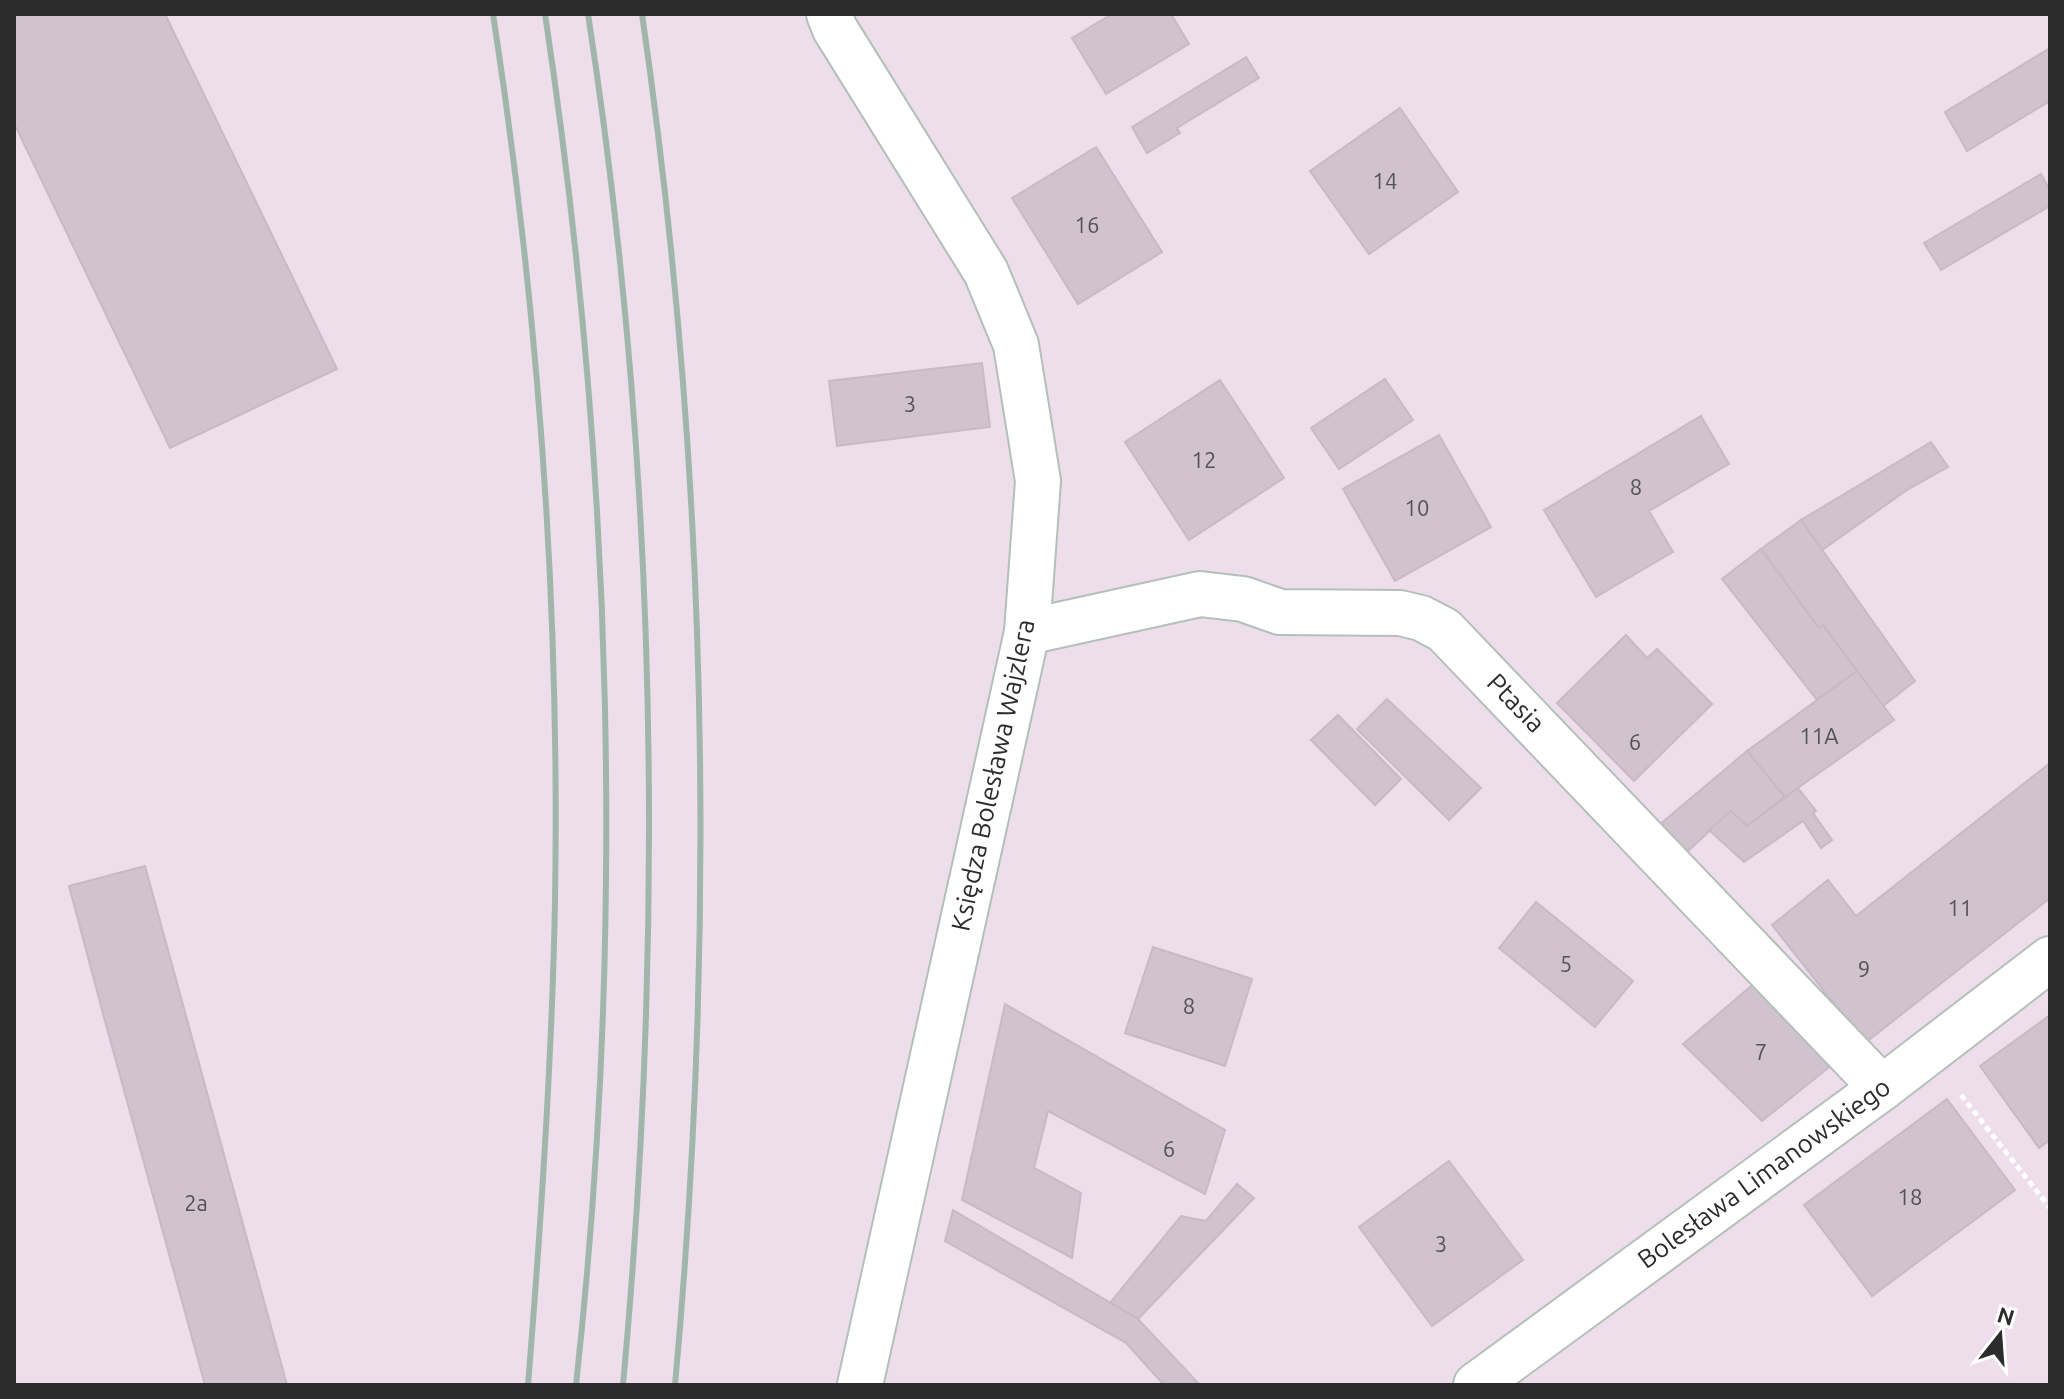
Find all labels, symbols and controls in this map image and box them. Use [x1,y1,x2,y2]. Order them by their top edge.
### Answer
house number: 14 [1373,168,1397,193]
house number: 16 [1075,212,1099,237]
house number: 3 [904,391,916,416]
house number: 12 [1192,447,1216,472]
house number: 8 [1630,474,1642,499]
house number: 10 [1405,495,1429,520]
street label: Księdza Bolesława Wajzlera [945,616,1040,933]
street label: Ptasia [1482,667,1551,738]
house number: 11A [1799,723,1839,748]
house number: 6 [1629,729,1641,754]
house number: 11 [1948,895,1972,920]
house number: 5 [1560,951,1572,976]
house number: 9 [1858,956,1870,981]
house number: 8 [1183,993,1195,1018]
house number: 7 [1755,1039,1767,1064]
street label: Bolesława Limanowskiego [1632,1071,1896,1274]
house number: 6 [1163,1136,1175,1161]
house number: 18 [1898,1184,1922,1209]
house number: 2a [184,1190,208,1215]
house number: 3 [1435,1231,1447,1256]
north arrow [1960,1295,2040,1375]
text: N [1994,1301,2018,1330]

